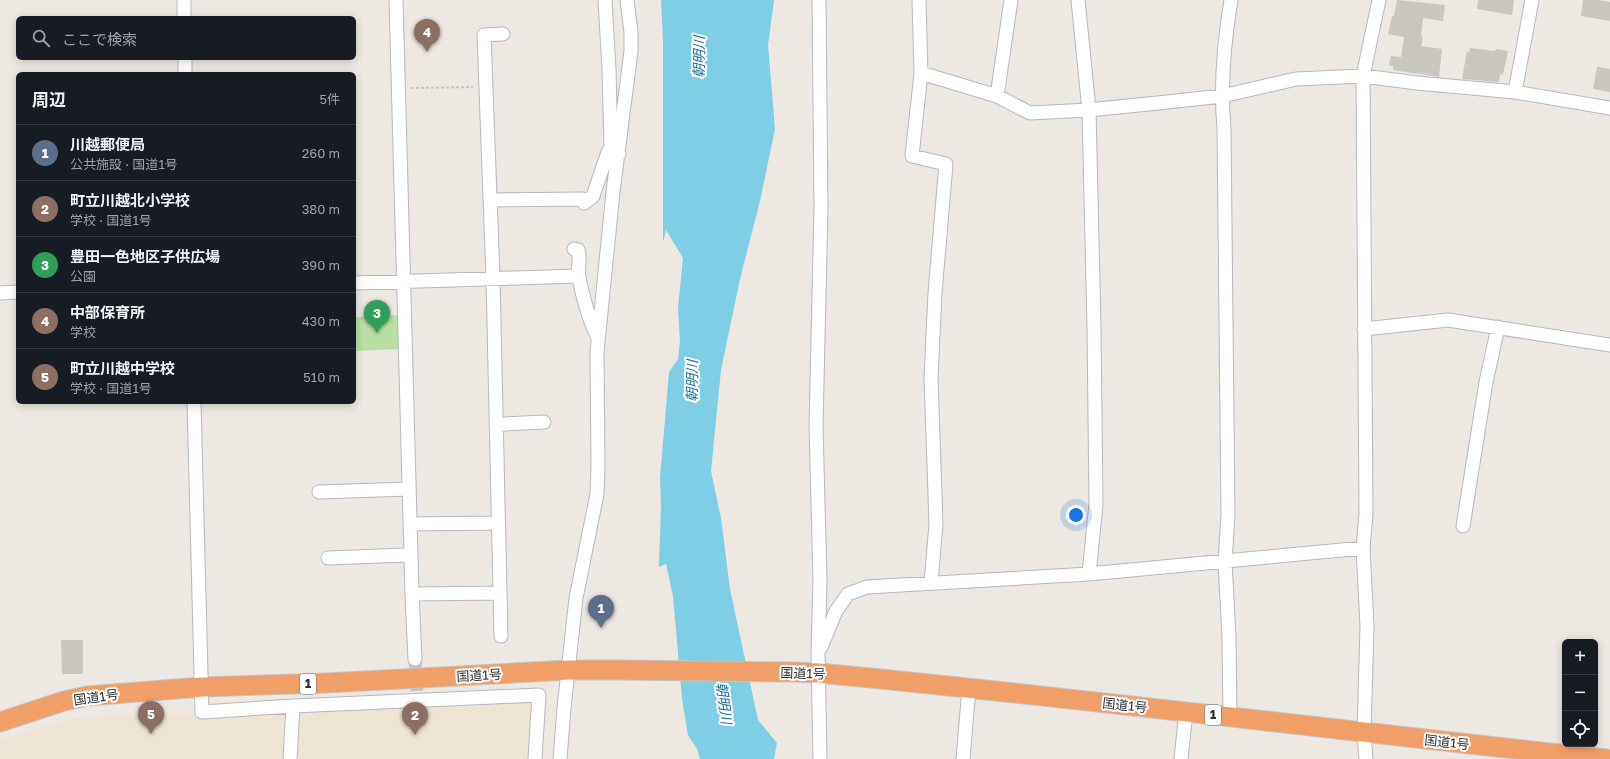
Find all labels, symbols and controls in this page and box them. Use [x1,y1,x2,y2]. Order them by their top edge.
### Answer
search box [16,16,356,60]
pin: 4 [414,19,440,52]
icon: search [30,27,52,49]
text: ここで検索 [62,30,137,48]
water label: 朝明川 [690,34,707,78]
text: 周辺 [32,89,66,110]
text: 5件 [319,91,340,107]
text: 川越郵便局 [70,135,145,153]
text: 1 [42,145,48,161]
text: 260 m [302,145,340,161]
text: 公共施設 · 国道1号 [70,156,178,172]
text: 町立川越北小学校 [70,191,190,209]
text: 2 [41,201,49,217]
text: 380 m [302,201,340,217]
text: 学校 · 国道1号 [70,212,152,228]
text: 豊田一色地区子供広場 [70,247,220,265]
text: 3 [41,257,49,273]
text: 390 m [302,257,340,273]
text: 公園 [70,268,96,284]
pin: 3 [364,300,390,333]
text: 中部保育所 [70,303,145,321]
text: 4 [41,313,49,329]
text: 430 m [302,313,340,329]
text: 学校 [70,324,96,340]
water label: 朝明川 [683,358,700,402]
text: 町立川越中学校 [70,359,175,377]
text: 5 [41,369,49,385]
text: 510 m [303,369,340,385]
text: 学校 · 国道1号 [70,380,152,396]
your location [1066,505,1086,525]
pin: 1 [588,595,614,628]
map controls [1562,639,1598,747]
button: + [1562,639,1598,675]
street label: 国道1号 [780,664,826,682]
street label: 国道1号 [456,666,502,684]
road number: 1 [300,674,316,694]
button: − [1562,675,1598,711]
water label: 朝明川 [713,681,736,727]
street label: 国道1号 [72,686,120,708]
street label: 国道1号 [1102,695,1148,715]
pin: 5 [138,701,164,734]
pin: 2 [402,702,428,735]
road number: 1 [1205,705,1221,725]
button: locate [1562,711,1598,747]
street label: 国道1号 [1424,732,1470,752]

